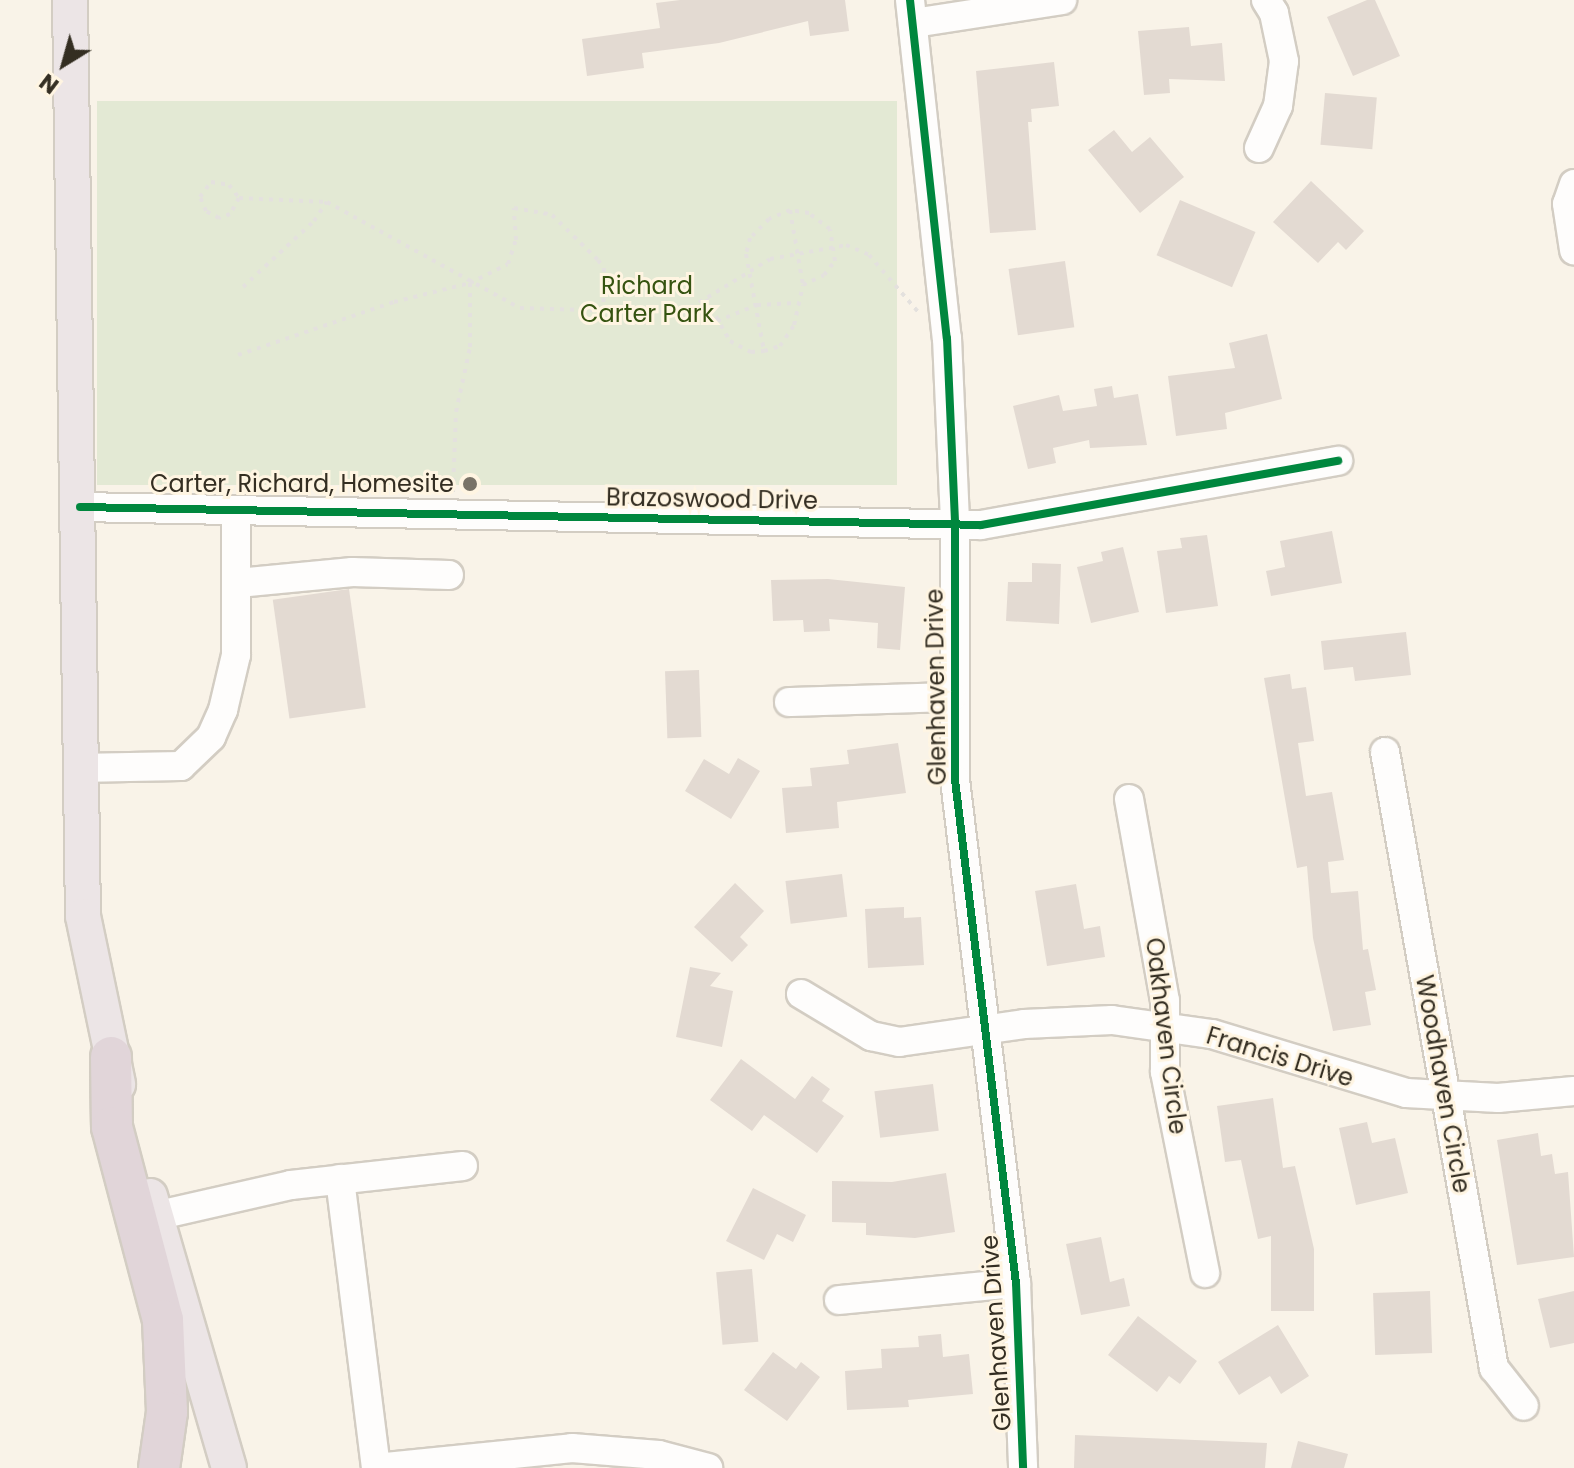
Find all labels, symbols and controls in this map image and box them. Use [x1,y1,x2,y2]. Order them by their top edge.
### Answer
north arrow [24,24,104,104]
text: N [33,66,65,101]
park label: Richard Carter Park [580,272,714,328]
place label: Carter, Richard, Homesite [150,470,454,498]
marker: Carter, Richard, Homesite [461,475,479,493]
street label: Brazoswood Drive [606,483,818,515]
street label: Glenhaven Drive [920,588,952,786]
street label: Oakhaven Circle [1140,936,1192,1136]
street label: Woodhaven Circle [1410,973,1476,1195]
street label: Francis Drive [1203,1021,1357,1093]
street label: Glenhaven Drive [975,1234,1017,1432]

